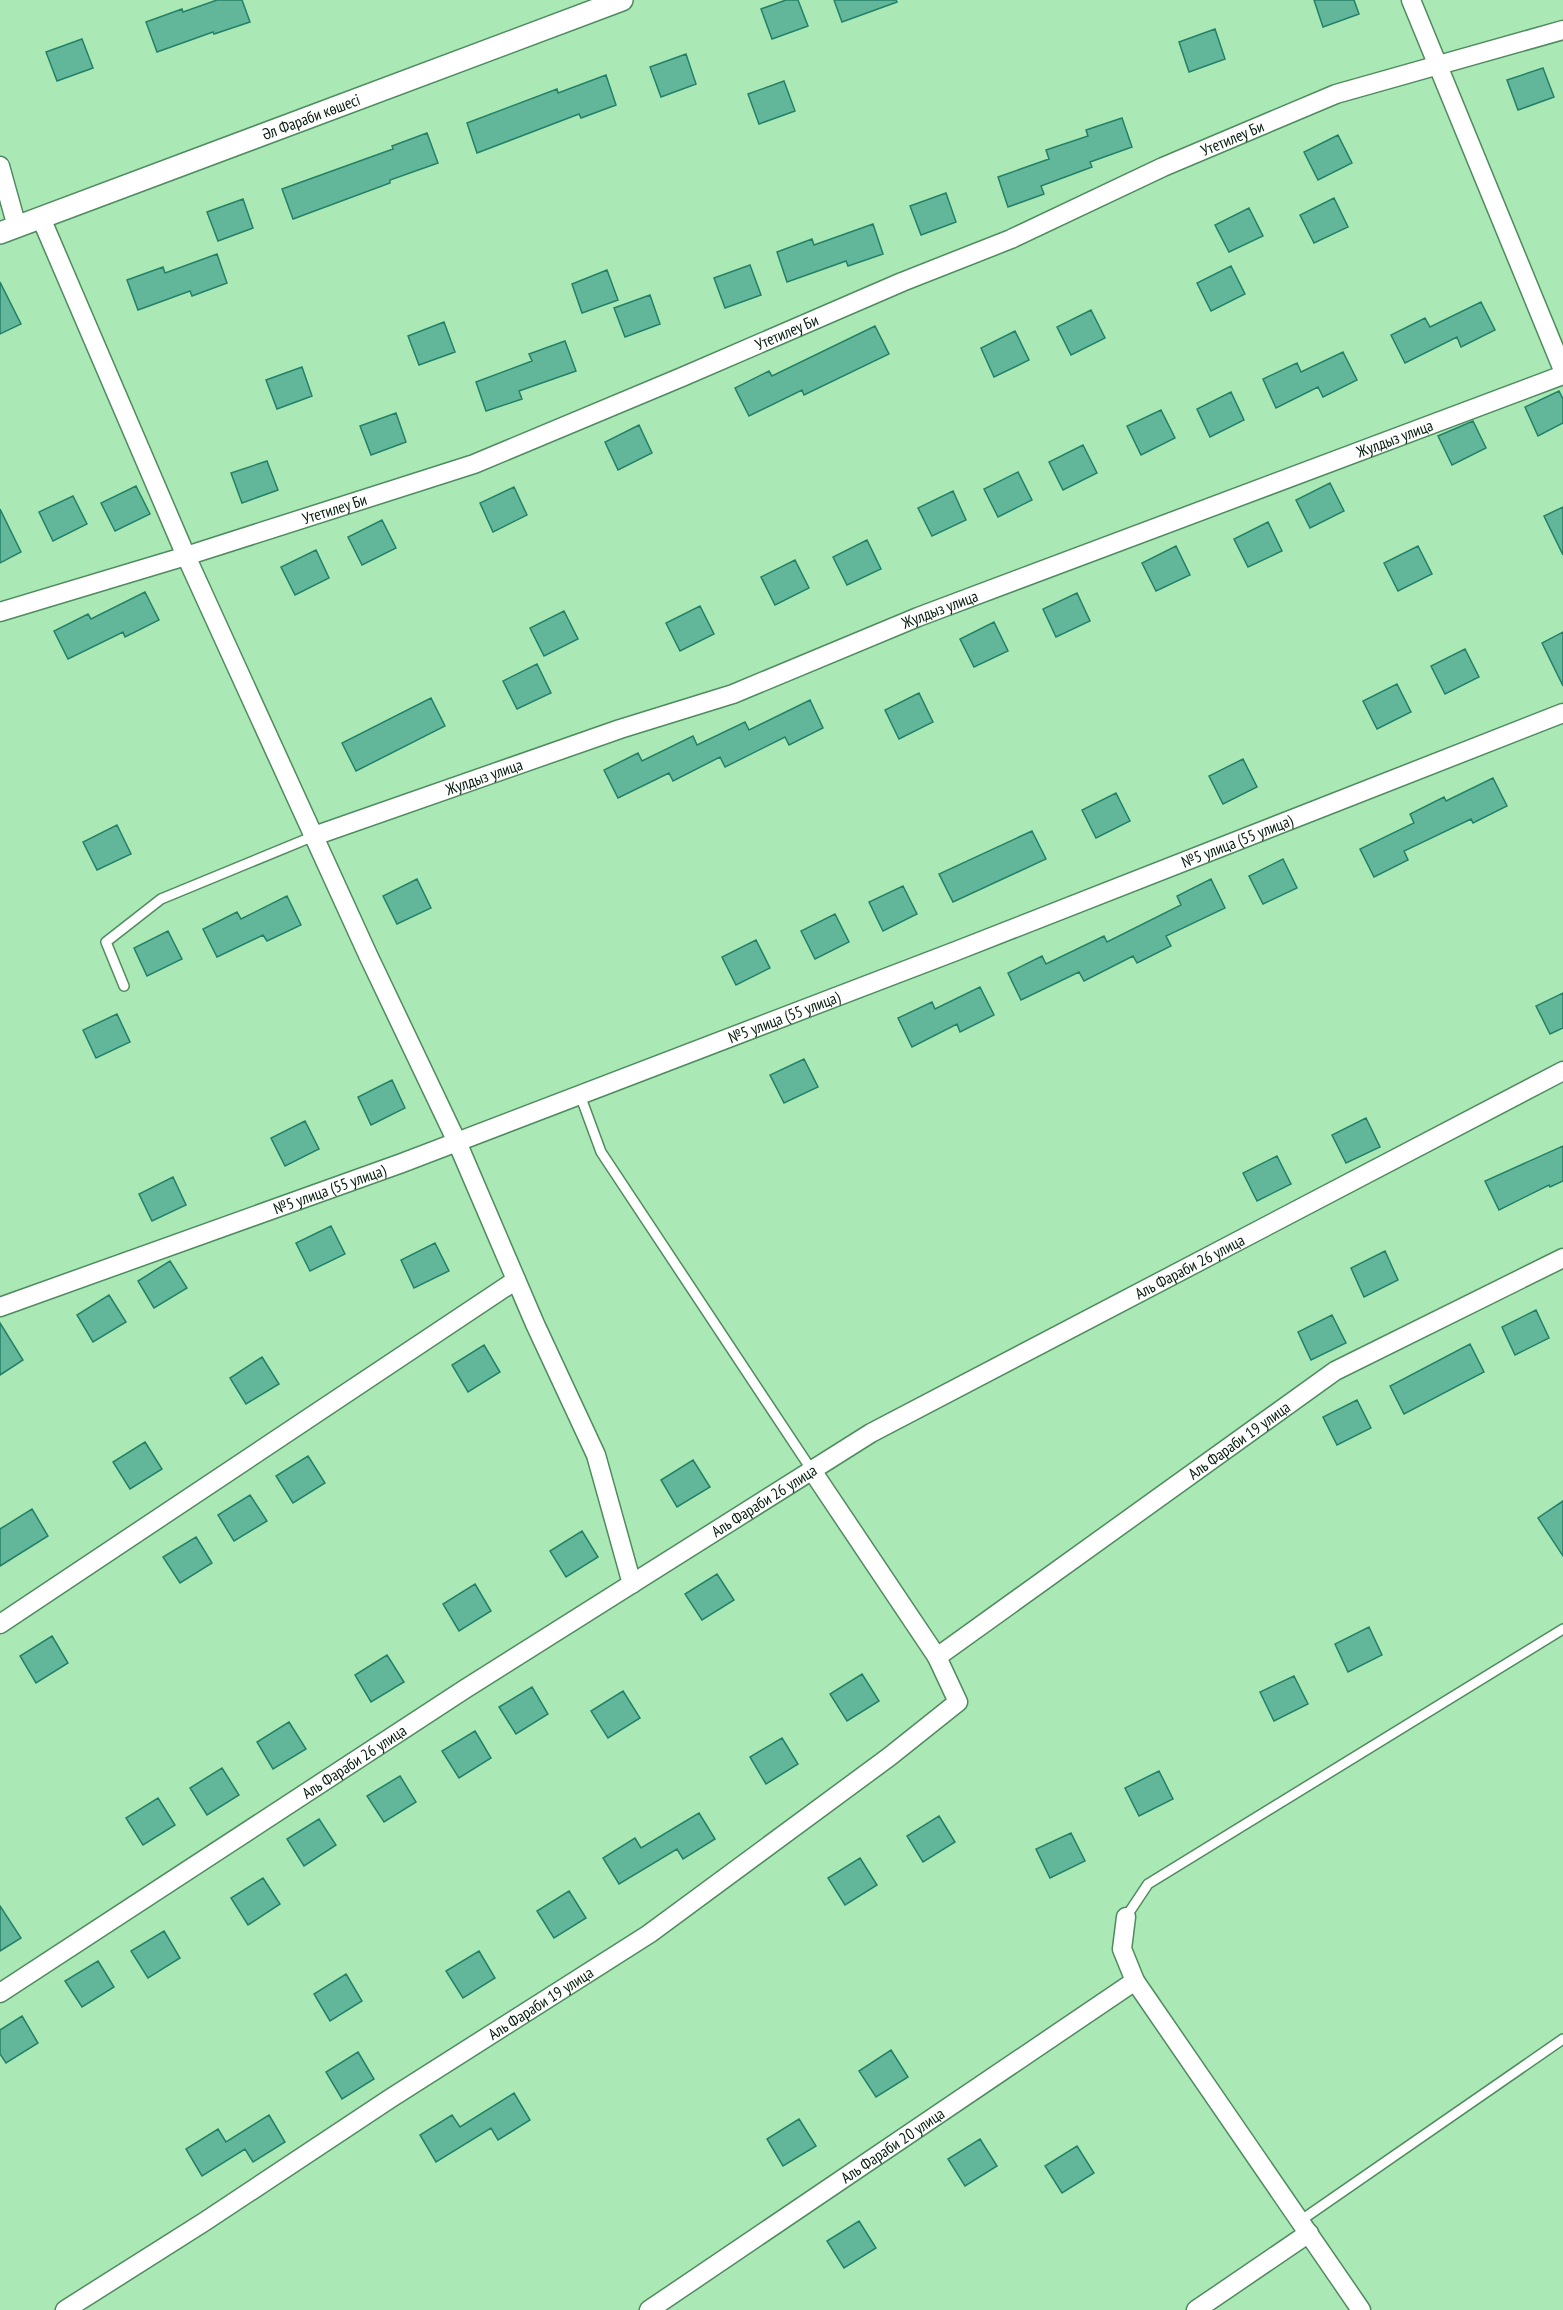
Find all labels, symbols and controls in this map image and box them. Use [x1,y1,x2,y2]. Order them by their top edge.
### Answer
street label: Әл Фараби көшесі [259,89,363,144]
street label: Утетилеу Би [1197,116,1267,160]
street label: Утетилеу Би [752,309,821,354]
street label: Жулдыз улица [1353,415,1436,462]
street label: Утетилеу Би [300,489,369,528]
street label: Жулдыз улица [898,585,981,633]
street label: Жулдыз улица [442,754,525,800]
street label: №5 улица (55 улица) [1178,810,1296,872]
street label: №5 улица (55 улица) [725,986,843,1047]
street label: №5 улица (55 улица) [271,1160,389,1218]
street label: Аль Фараби 26 улица [1131,1230,1248,1303]
street label: Аль Фараби 19 улица [1184,1397,1294,1483]
street label: Аль Фараби 26 улица [708,1460,820,1541]
street label: Аль Фараби 26 улица [298,1720,410,1803]
street label: Аль Фараби 19 улица [484,1962,597,2044]
street label: Аль Фараби 20 улица [837,2103,948,2187]

